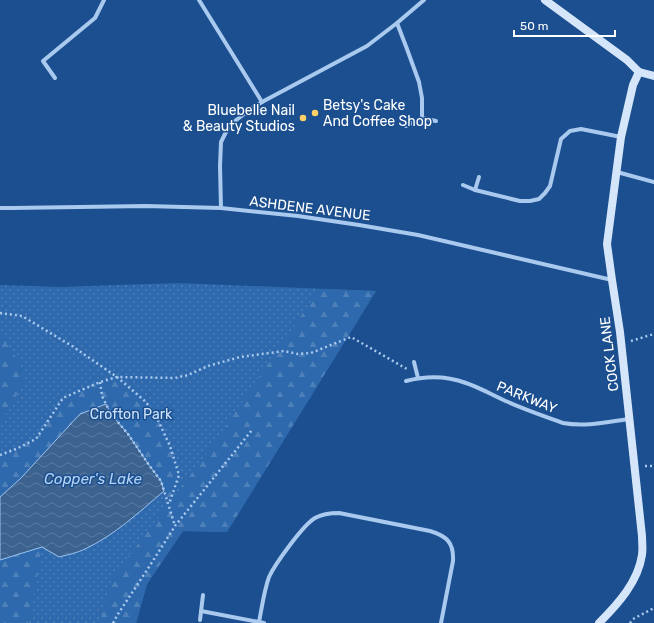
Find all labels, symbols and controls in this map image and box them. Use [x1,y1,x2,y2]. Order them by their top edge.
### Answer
scale bar [514,12,615,38]
text: 50 m [520,19,548,33]
place label: Betsy's Cake And Coffee Shop [323,97,432,130]
place label: Bluebelle Nail & Beauty Studios [183,102,295,135]
marker: Betsy's Cake And Coffee Shop [310,108,320,118]
marker: Bluebelle Nail & Beauty Studios [298,113,308,123]
street label: ASHDENE AVENUE [248,193,371,224]
street label: COCK LANE [596,316,623,392]
street label: PARKWAY [494,378,560,417]
park label: Crofton Park [90,406,173,423]
water label: Copper's Lake [44,470,143,488]

